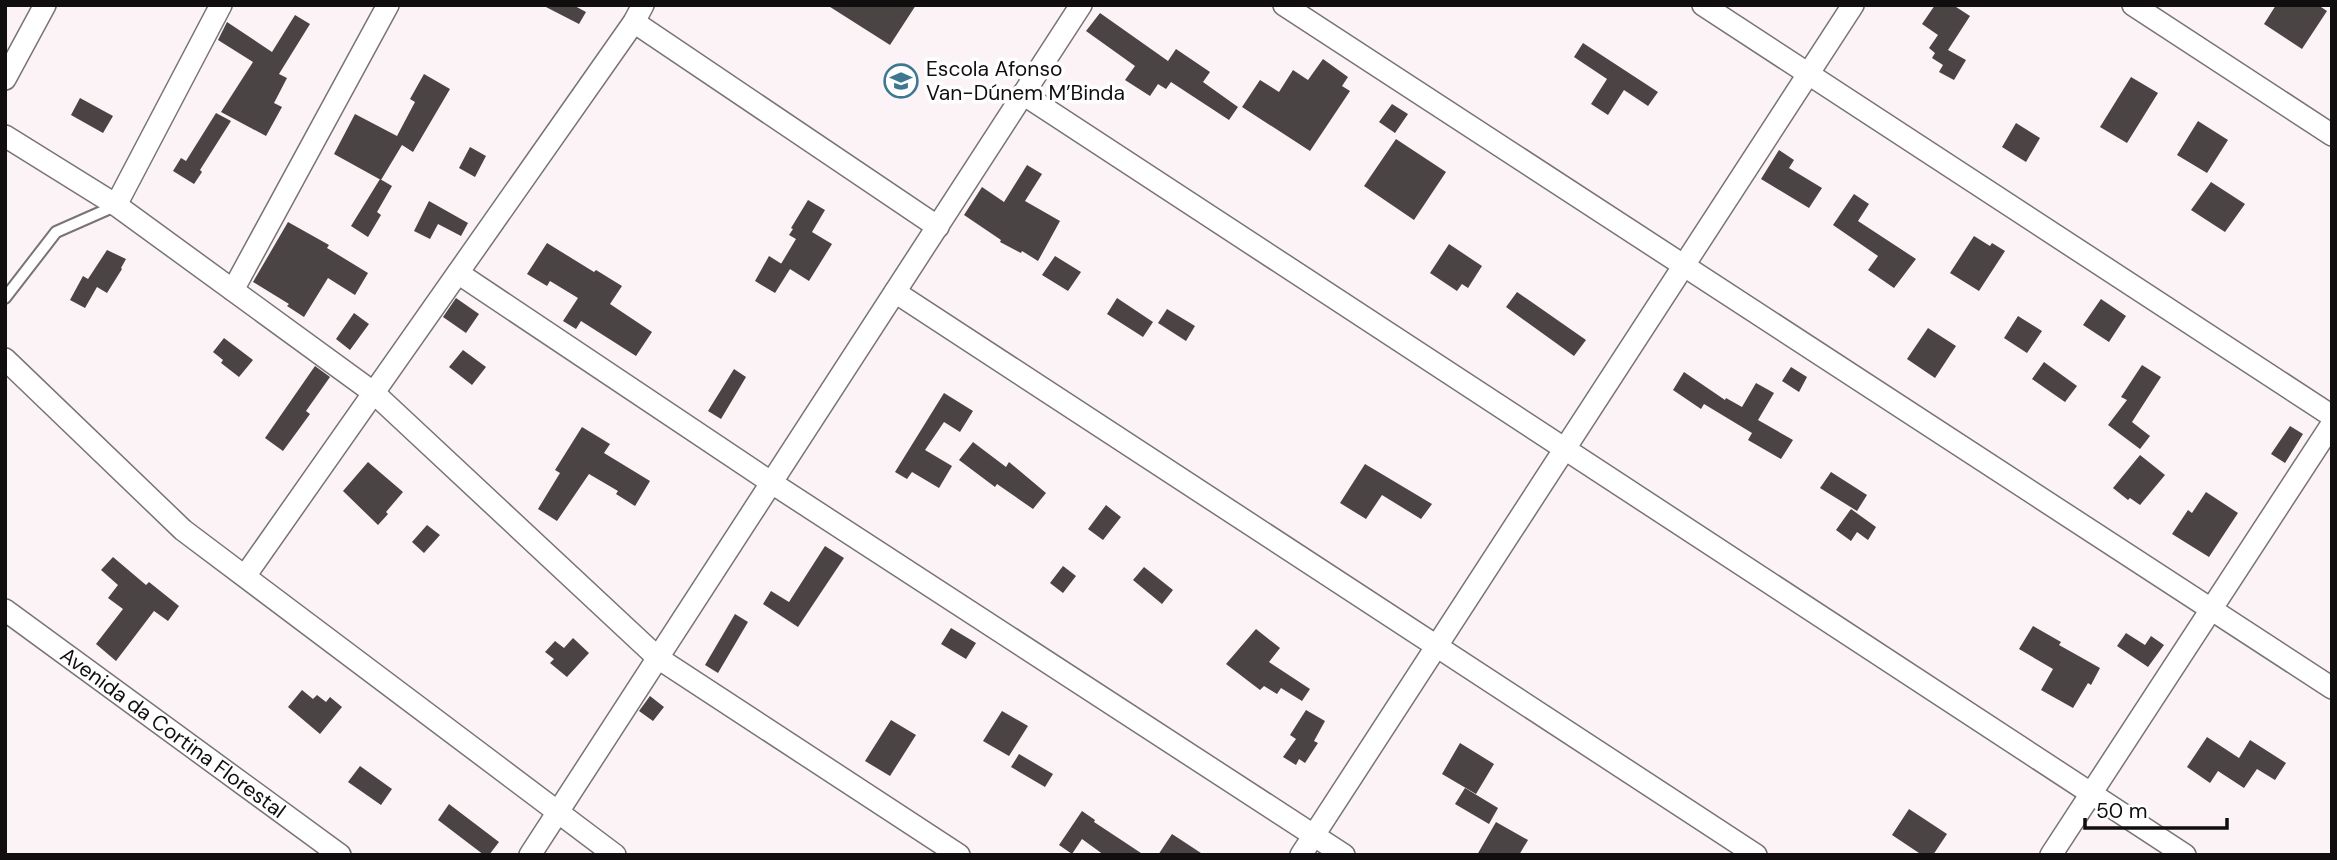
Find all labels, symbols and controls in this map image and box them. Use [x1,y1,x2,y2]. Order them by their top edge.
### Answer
place label: Escola Afonso Van-Dúnem M’Binda [926,55,1125,107]
school or university icon: Escola Afonso Van-Dúnem M’Binda [882,62,920,100]
street label: Avenida da Cortina Florestal [55,641,291,825]
scale bar [2085,786,2227,830]
text: 50 m [2096,797,2147,825]

